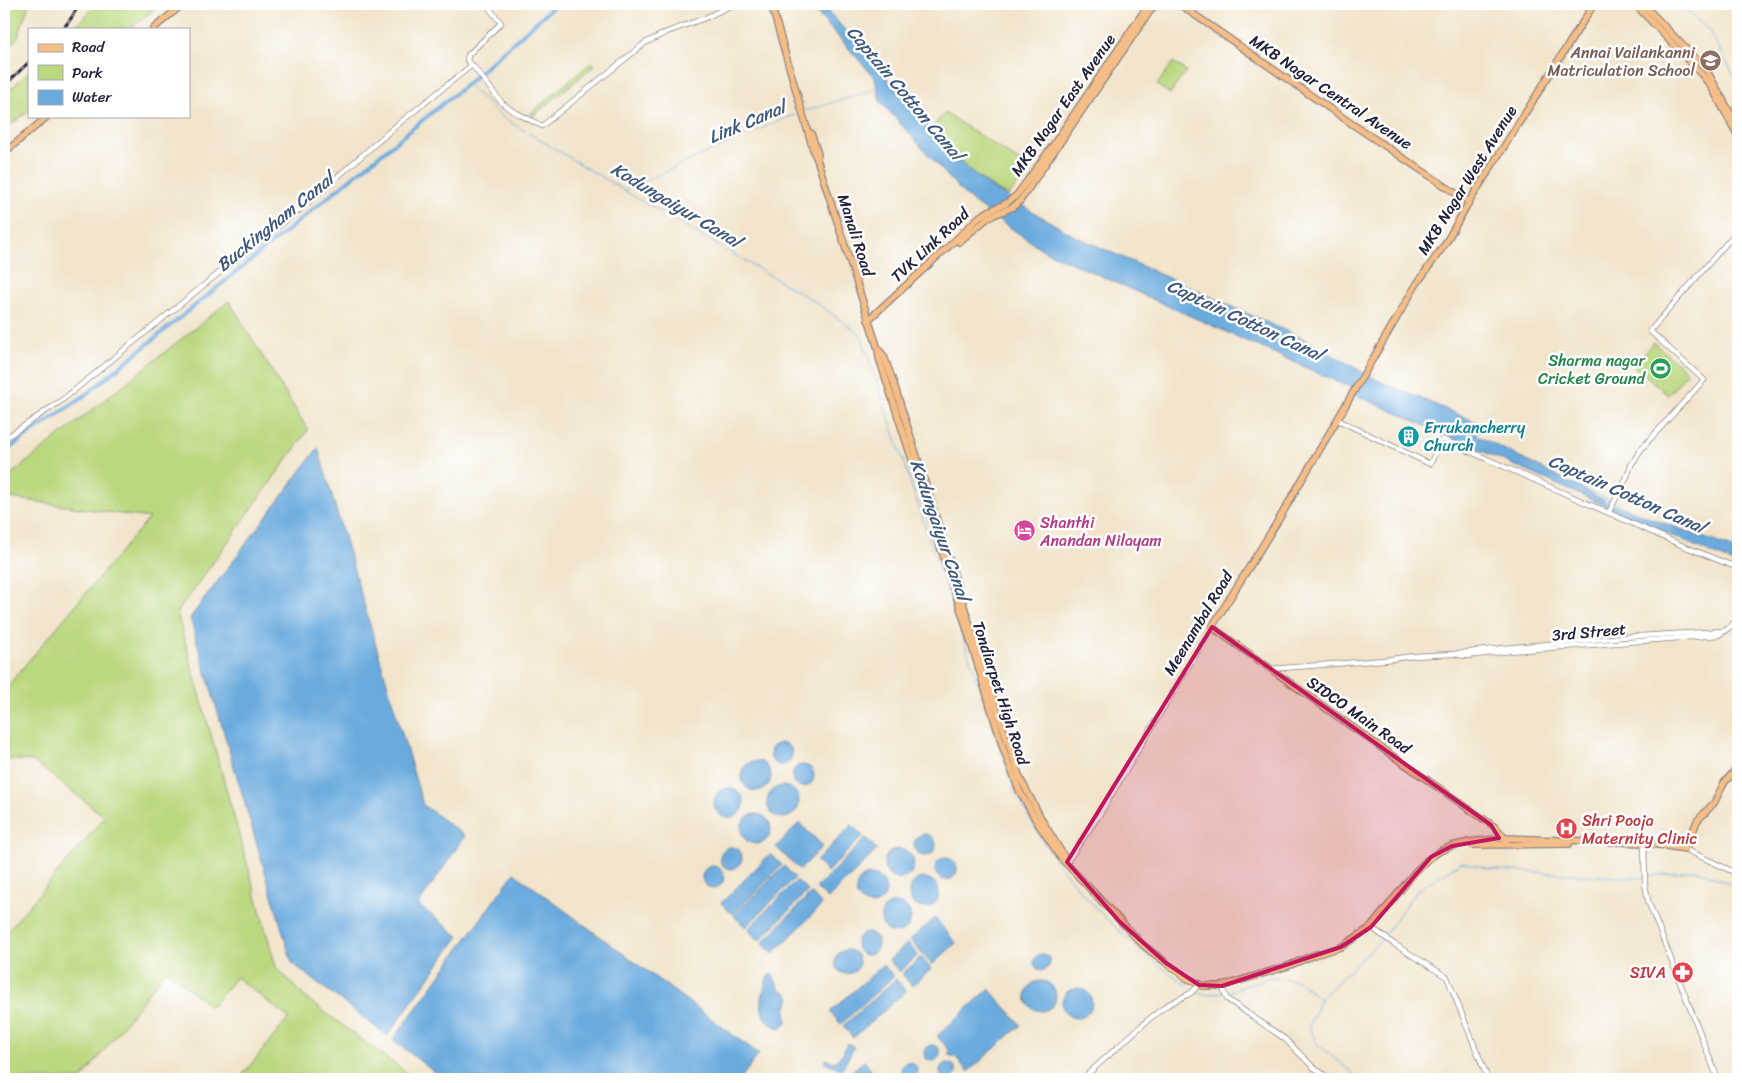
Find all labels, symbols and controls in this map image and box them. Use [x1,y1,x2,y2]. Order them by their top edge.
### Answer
water label: Captain Cotton Canal [838,18,974,171]
street label: MKB Nagar Central Avenue [1244,26,1418,158]
street label: MKB Nagar East Avenue [1003,27,1123,182]
legend [28,28,190,118]
text: Road [72,34,105,60]
place label: Annai Vailankanni Matriculation School [1547,38,1696,85]
school or university icon: Annai Vailankanni Matriculation School [1699,49,1723,73]
text: Park [72,60,103,86]
text: Water [72,84,112,110]
water label: Link Canal [703,90,794,153]
street label: MKB Nagar West Avenue [1409,99,1525,261]
water label: Kodungaiyur Canal [605,153,751,259]
water label: Buckingham Canal [209,162,344,280]
street label: Manali Road [829,190,883,281]
street label: TVK Link Road [884,199,977,290]
water label: Captain Cotton Canal [1162,270,1332,372]
place label: Sharma nagar Cricket Ground [1538,346,1647,393]
sports icon: Sharma nagar Cricket Ground [1649,357,1673,381]
place label: Errukancherry Church [1424,413,1526,460]
building icon: Errukancherry Church [1396,424,1420,448]
water label: Captain Cotton Canal [1543,445,1714,545]
water label: Kodungaiyur Canal [901,455,980,608]
place label: Shanthi Anandan Nilayam [1039,508,1162,555]
hotel icon: Shanthi Anandan Nilayam [1012,519,1036,543]
street label: Meenambal Road [1155,564,1242,681]
street label: 3rd Street [1551,614,1627,650]
street label: Tondiarpet High Road [964,617,1038,770]
street label: SIDCO Main Road [1301,668,1419,763]
place label: Shri Pooja Maternity Clinic [1582,806,1697,853]
hospital icon: Shri Pooja Maternity Clinic [1554,817,1578,841]
place label: SIVA [1630,958,1666,987]
pharmacy icon: SIVA [1670,960,1694,984]

